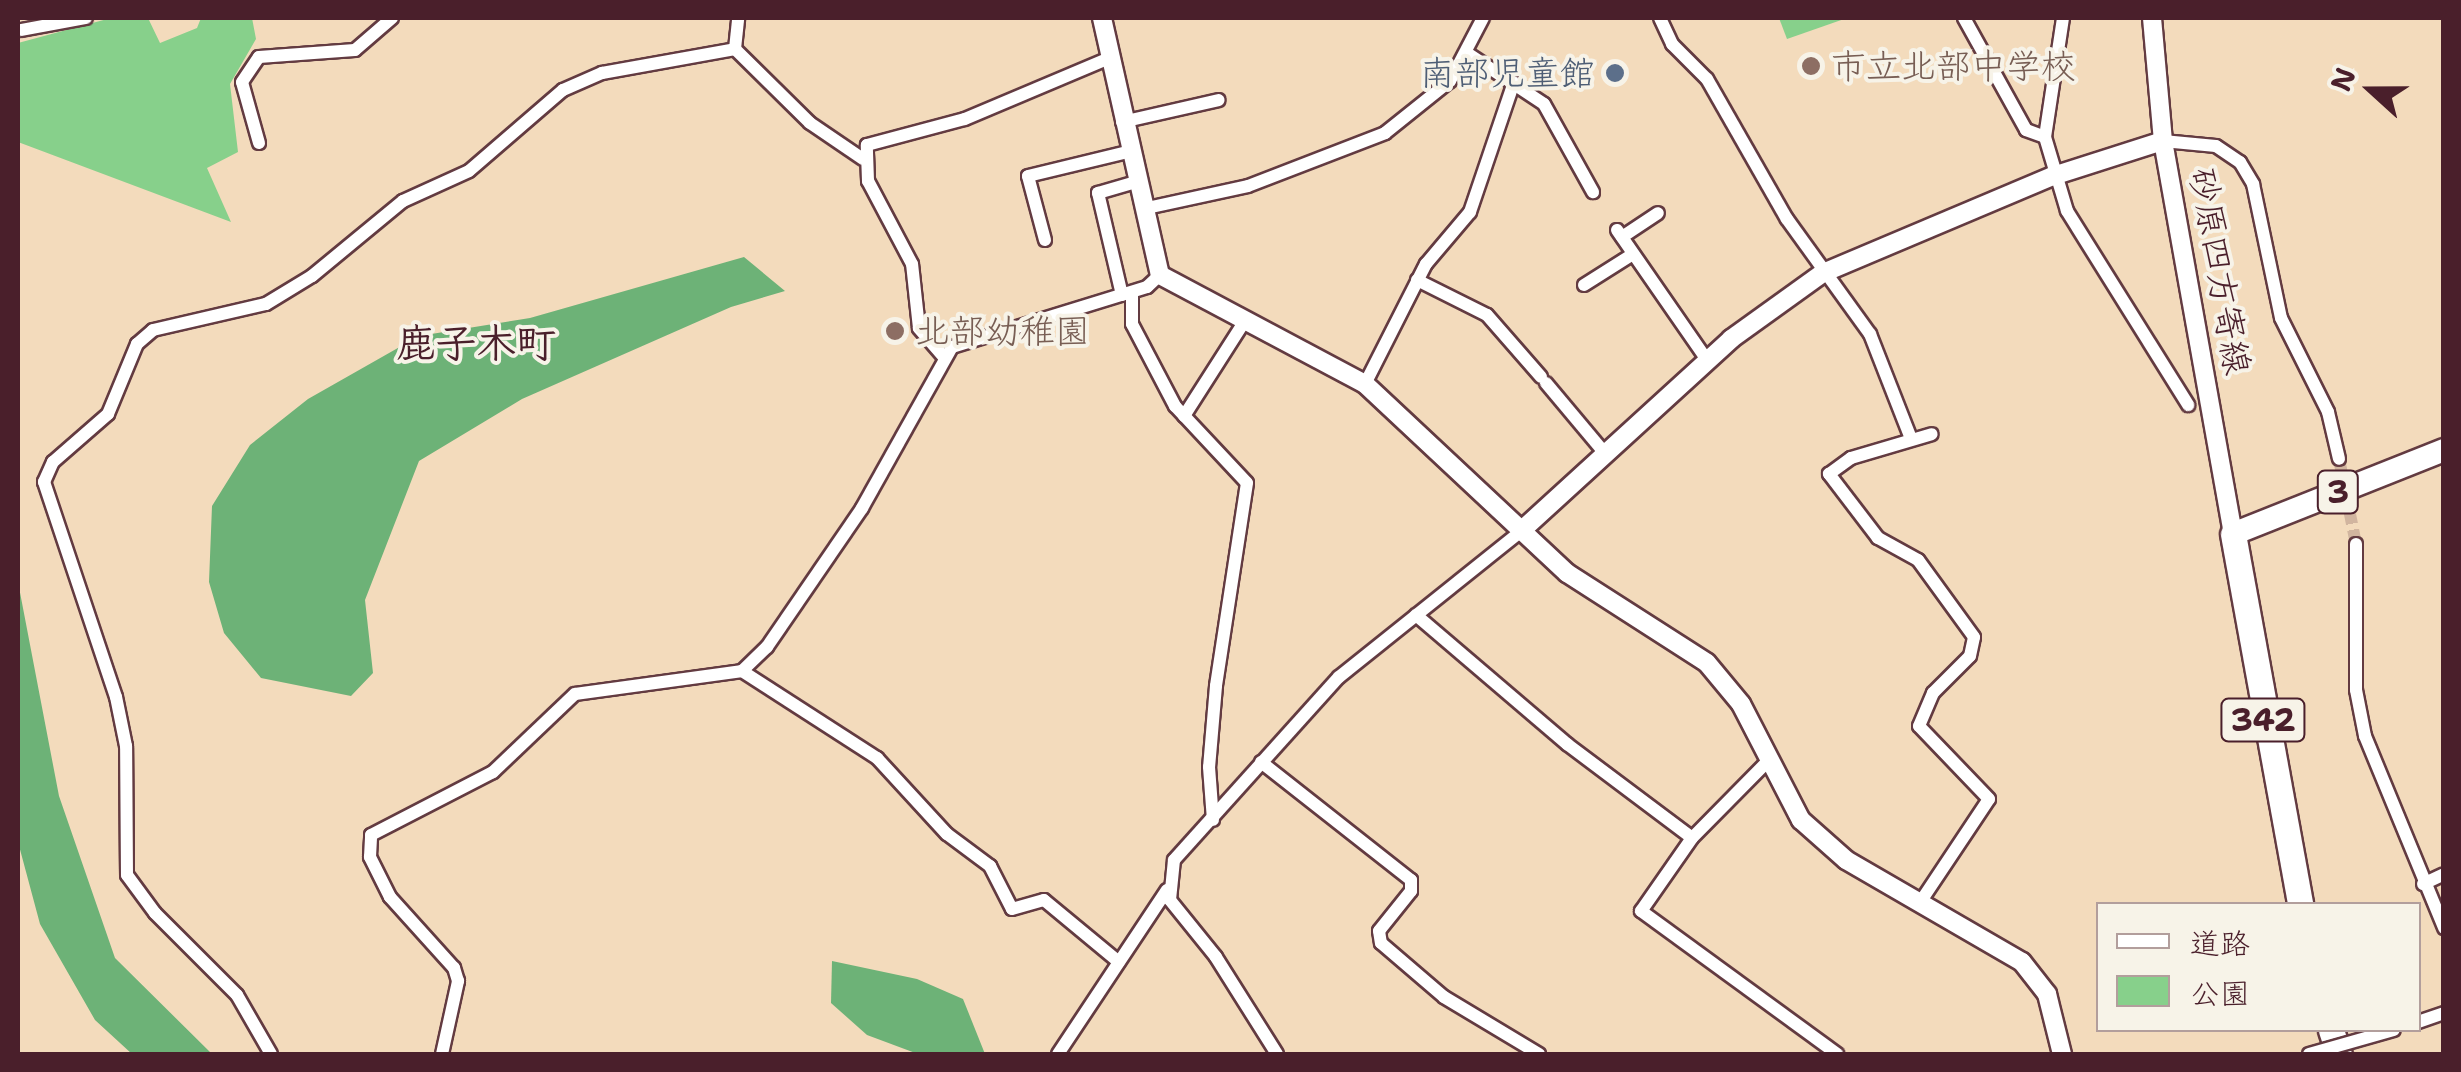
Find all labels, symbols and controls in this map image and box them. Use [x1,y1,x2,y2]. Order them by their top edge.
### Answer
north arrow [2321,40,2421,140]
place label: 市立北部中学校 [1831,45,2076,87]
place label: 南部児童館 [1420,52,1595,94]
marker: 市立北部中学校 [1800,55,1822,77]
marker: 南部児童館 [1604,62,1626,84]
text: N [2321,62,2365,96]
street label: 砂原四方寄線 [2181,164,2259,378]
place label: 北部幼稚園 [915,310,1090,352]
district label: 鹿子木町 [396,319,556,367]
marker: 北部幼稚園 [884,320,906,342]
road number: 3 [2316,465,2360,519]
road number: 342 [2218,693,2308,747]
legend [2096,902,2421,1032]
text: 道路 [2190,923,2250,964]
text: 公園 [2190,973,2250,1014]

